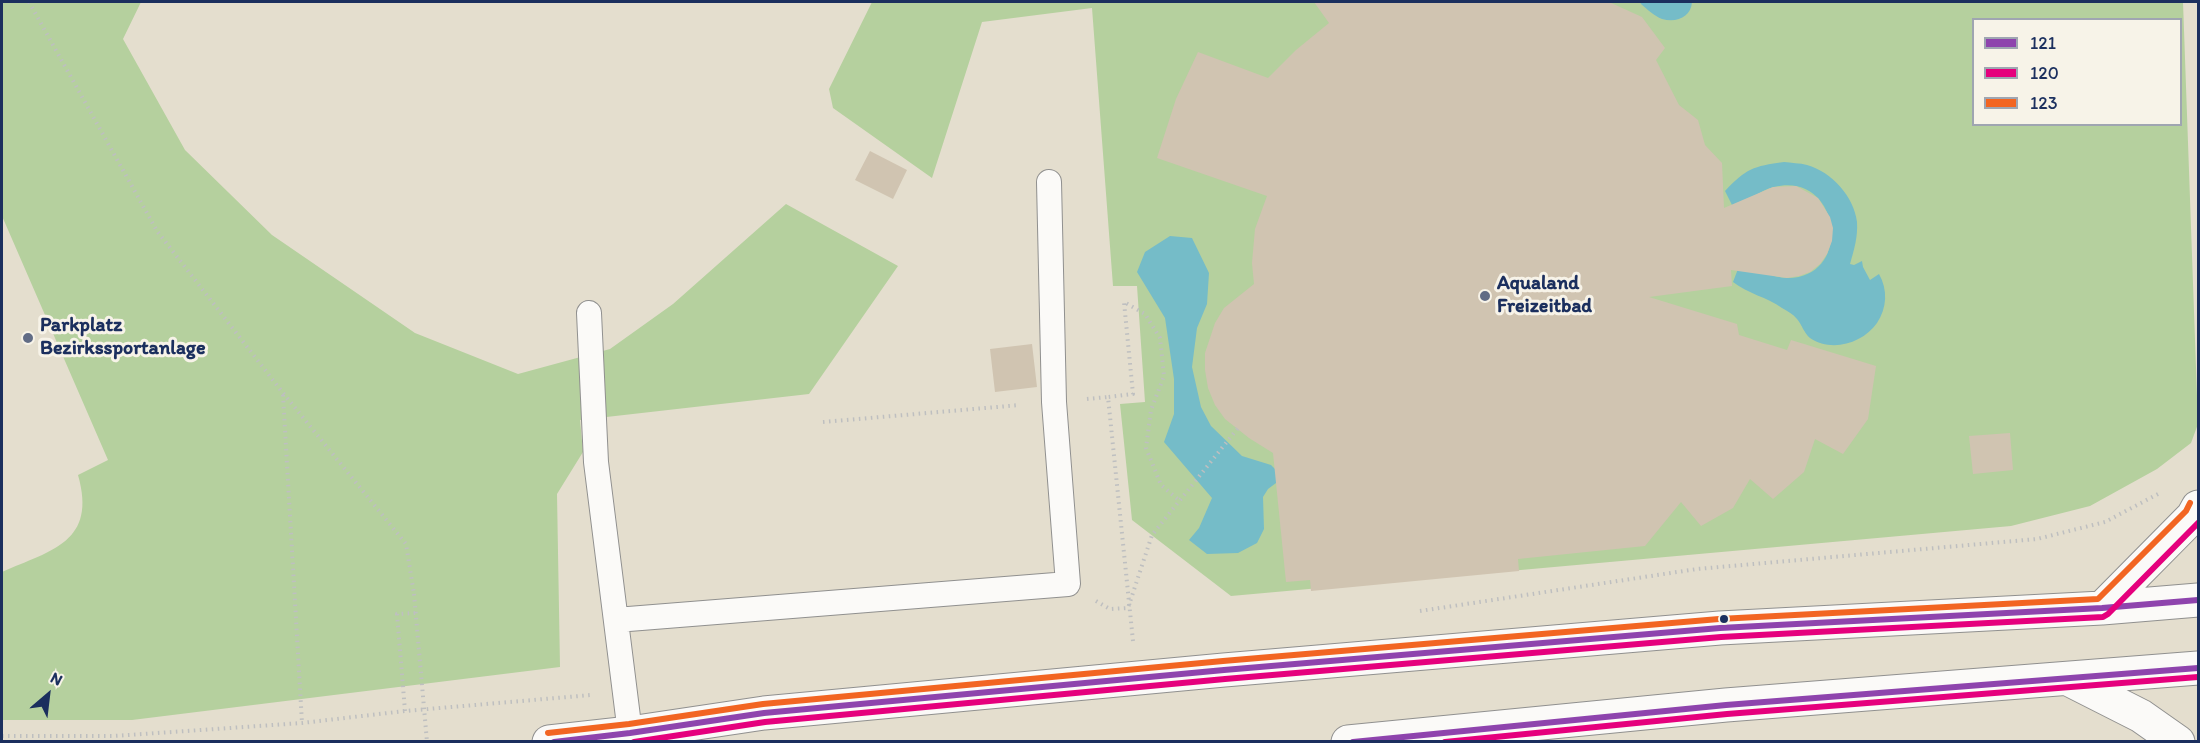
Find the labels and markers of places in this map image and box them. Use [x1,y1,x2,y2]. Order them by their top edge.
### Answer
place label: Aqualand Freizeitbad [1497,272,1592,319]
marker: Aqualand Freizeitbad [1478,289,1492,303]
place label: Parkplatz Bezirkssportanlage [40,314,206,361]
marker: Parkplatz Bezirkssportanlage [21,331,35,345]
unlabelled marker [1718,613,1730,625]

